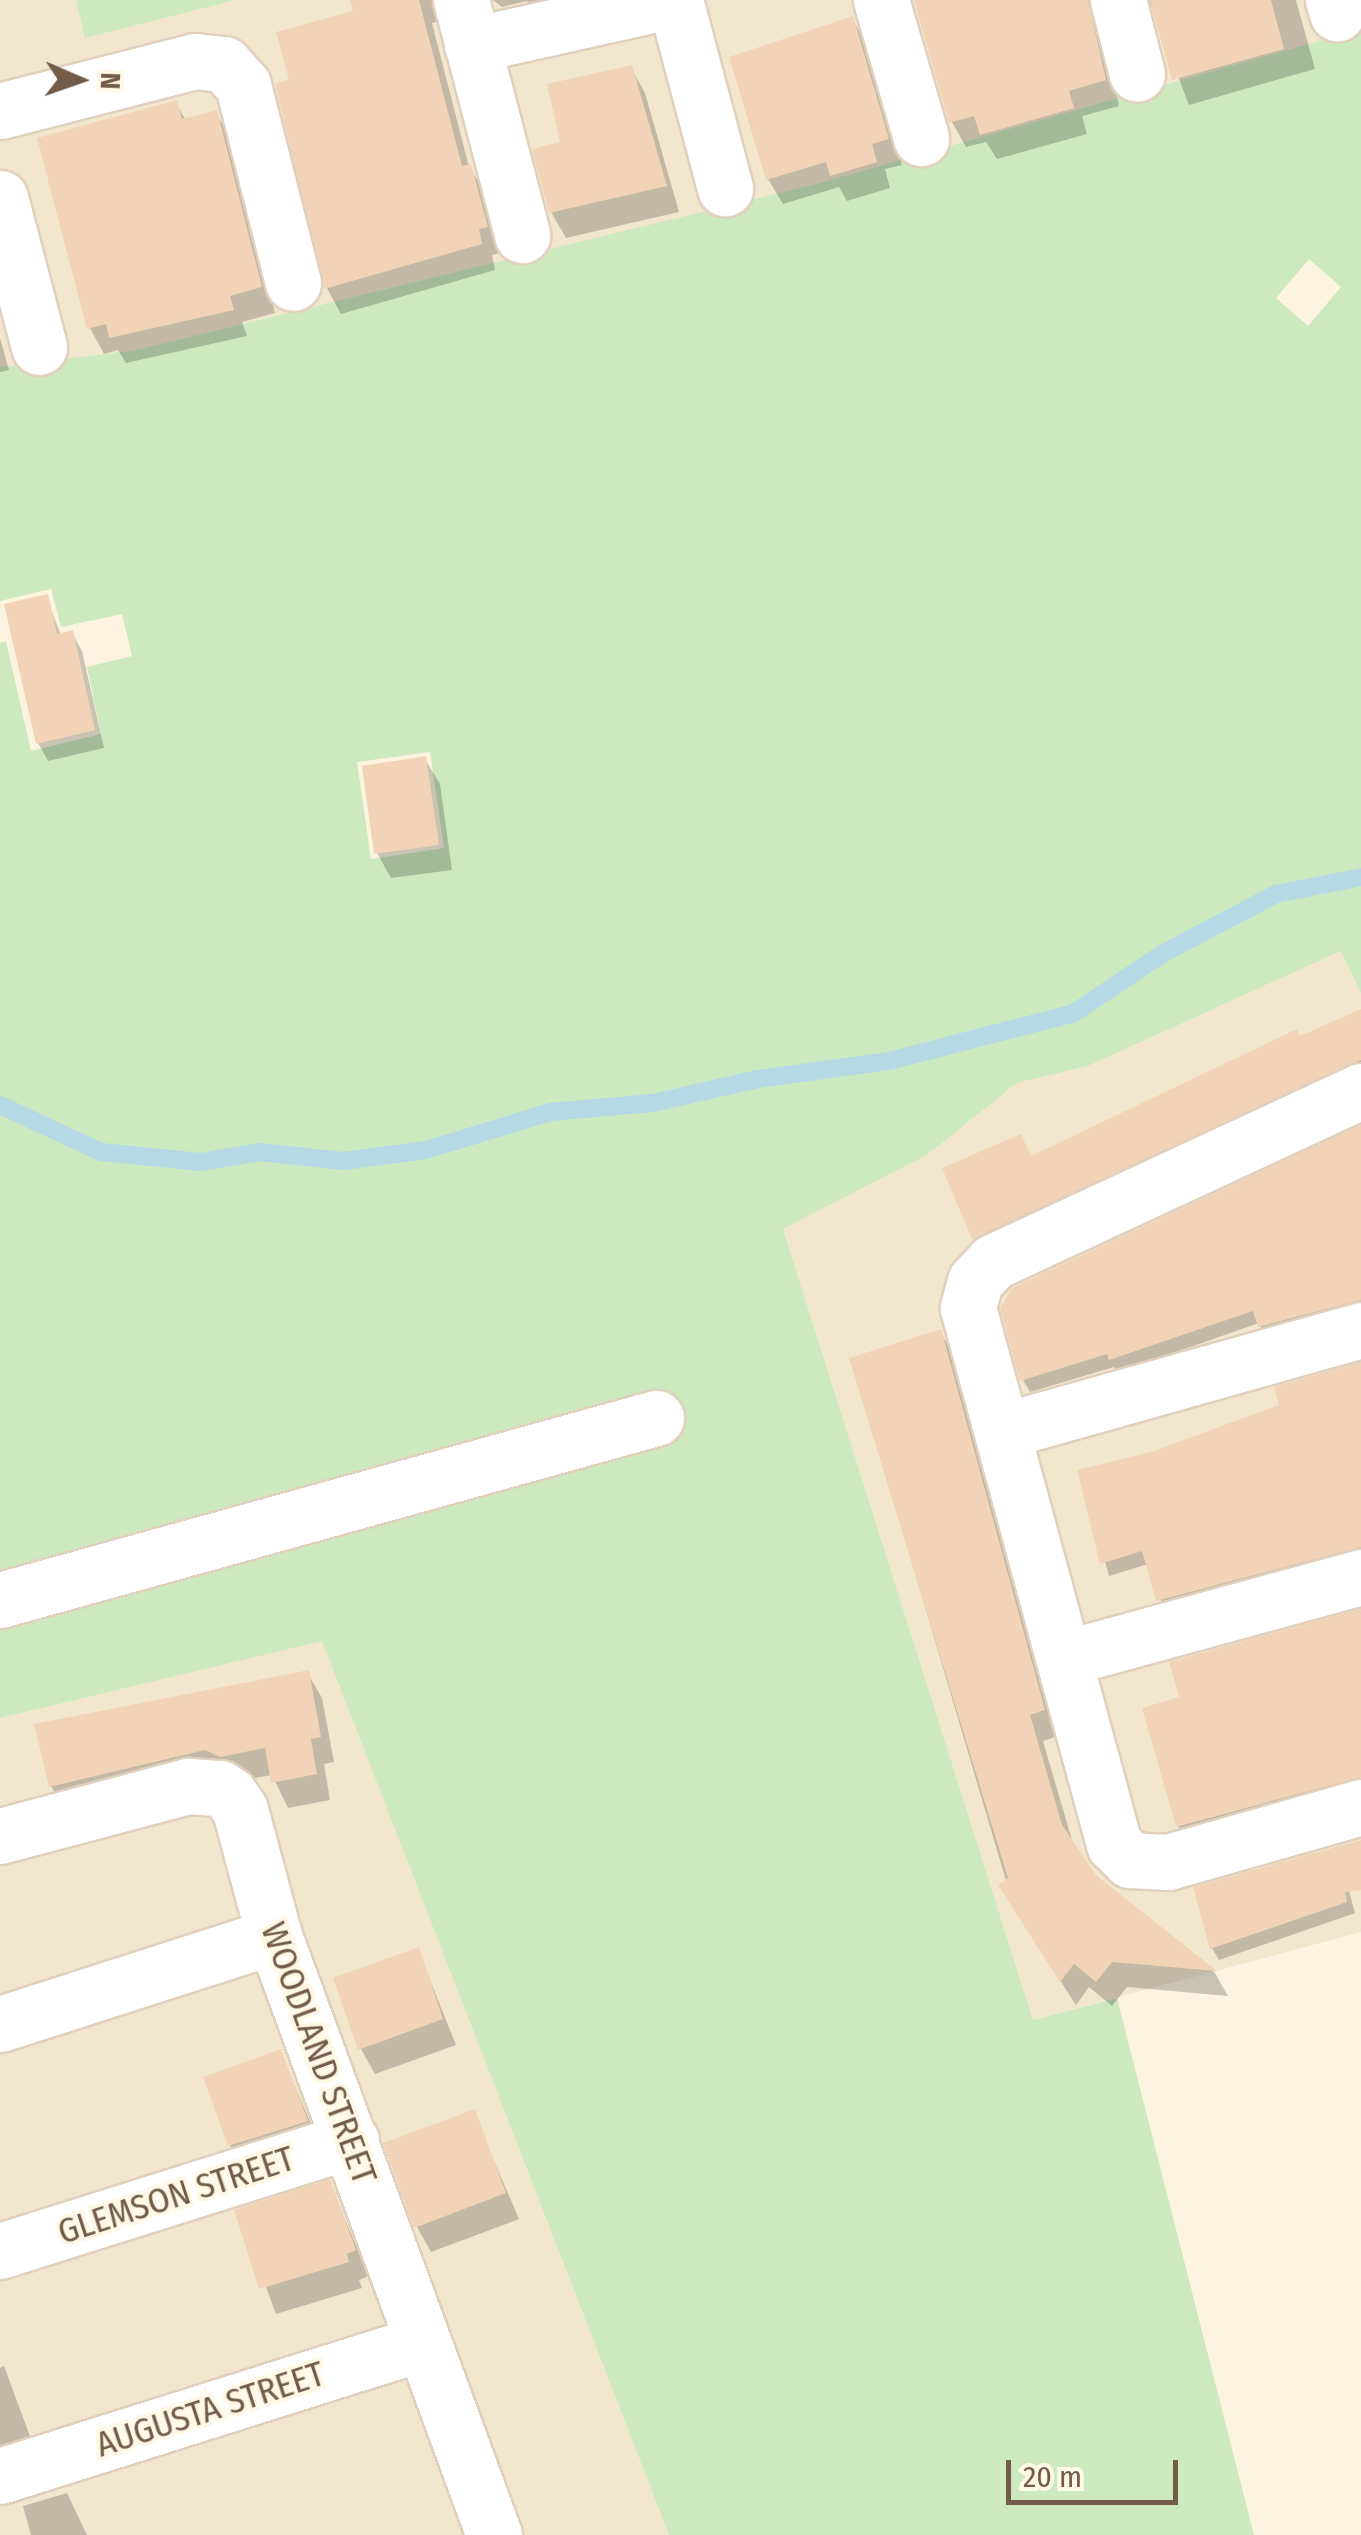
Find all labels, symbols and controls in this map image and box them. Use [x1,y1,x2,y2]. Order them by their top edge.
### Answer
north arrow [30,30,130,130]
text: N [94,72,127,90]
street label: WOODLAND STREET [252,1917,386,2189]
street label: GLEMSON STREET [53,2137,299,2253]
street label: AUGUSTA STREET [91,2352,329,2466]
scale bar [1011,2440,1184,2502]
text: 20 m [1023,2459,1082,2495]

